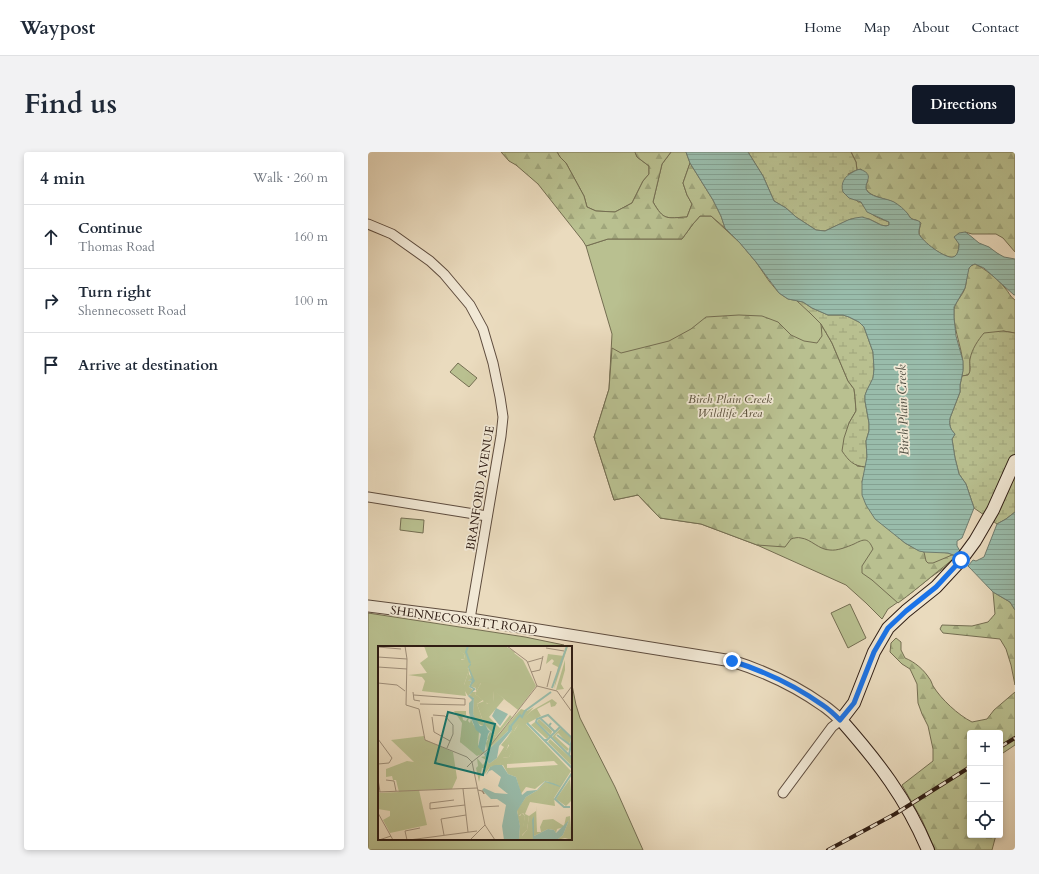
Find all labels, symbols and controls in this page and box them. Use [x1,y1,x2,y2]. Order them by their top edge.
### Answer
text: Waypost [20,15,95,41]
text: Home [804,18,842,37]
text: Map [864,18,890,37]
text: About [912,18,949,37]
text: Contact [971,18,1019,37]
text: Find us [24,85,117,123]
button: Directions [912,85,1015,124]
text: 4 min [40,167,85,190]
text: Walk · 260 m [253,169,328,187]
text: Continue [78,218,143,238]
icon: ahead [40,226,62,248]
text: 160 m [294,228,328,246]
text: Thomas Road [78,238,155,256]
text: Turn right [78,282,151,302]
icon: right [40,290,62,312]
text: 100 m [294,292,328,310]
text: Shennecossett Road [78,302,186,320]
icon: arrive [40,354,62,376]
text: Arrive at destination [78,355,218,375]
water label: Birch Plain Creek [892,364,914,456]
park label: Birch Plain Creek Wildlife Area [688,391,772,421]
street label: BRANFORD AVENUE [462,425,498,551]
route start [952,551,970,569]
street label: SHENNECOSSETT ROAD [390,602,539,638]
inset map [378,646,572,840]
route end [723,652,741,670]
map controls [967,730,1003,838]
button: + [967,730,1003,766]
button: − [967,766,1003,802]
button: locate [967,802,1003,838]

